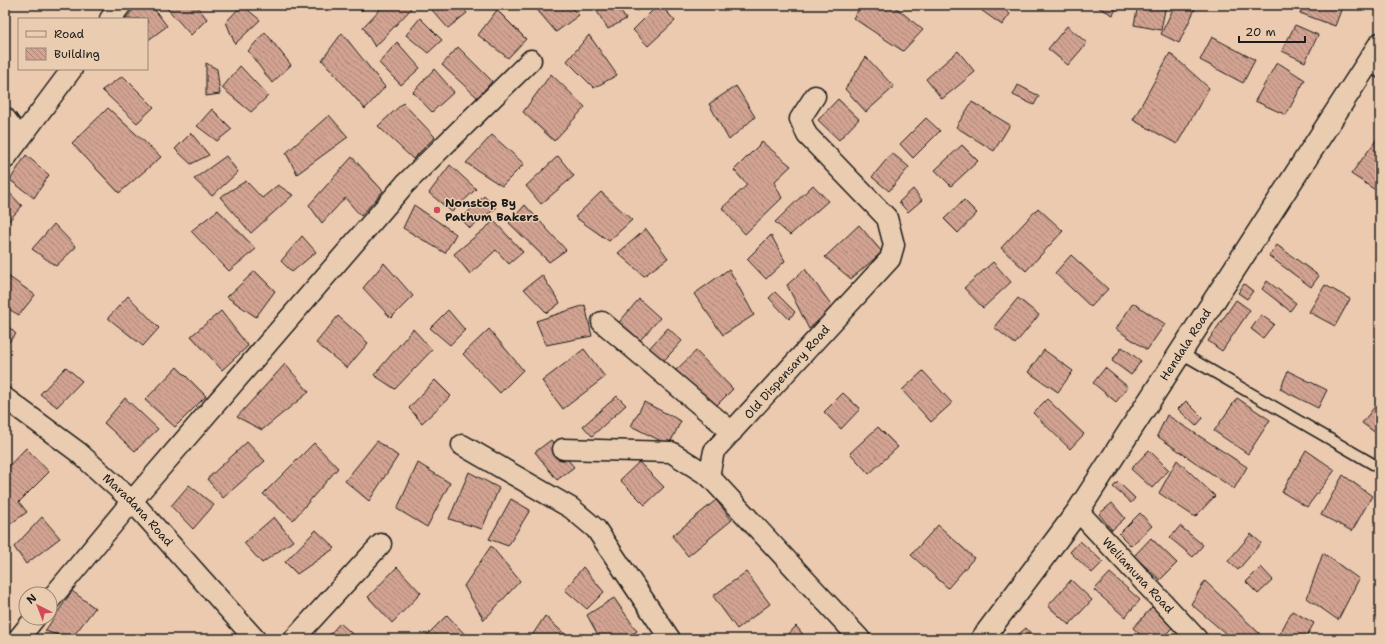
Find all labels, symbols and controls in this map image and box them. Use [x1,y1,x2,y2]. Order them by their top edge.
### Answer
legend [18,18,148,70]
scale bar [1239,18,1305,44]
text: 20 m [1245,24,1276,40]
text: Road [54,26,85,42]
text: Building [54,46,100,62]
place label: Nonstop By Pathum Bakers [445,195,539,225]
marker: Nonstop By Pathum Bakers [432,205,442,215]
street label: Hendala Road [1156,305,1215,384]
street label: Old Dispensary Road [741,321,834,422]
street label: Maradana Road [99,470,177,550]
street label: Weliamuna Road [1099,534,1177,617]
north arrow [18,586,58,626]
text: N [23,590,40,607]

